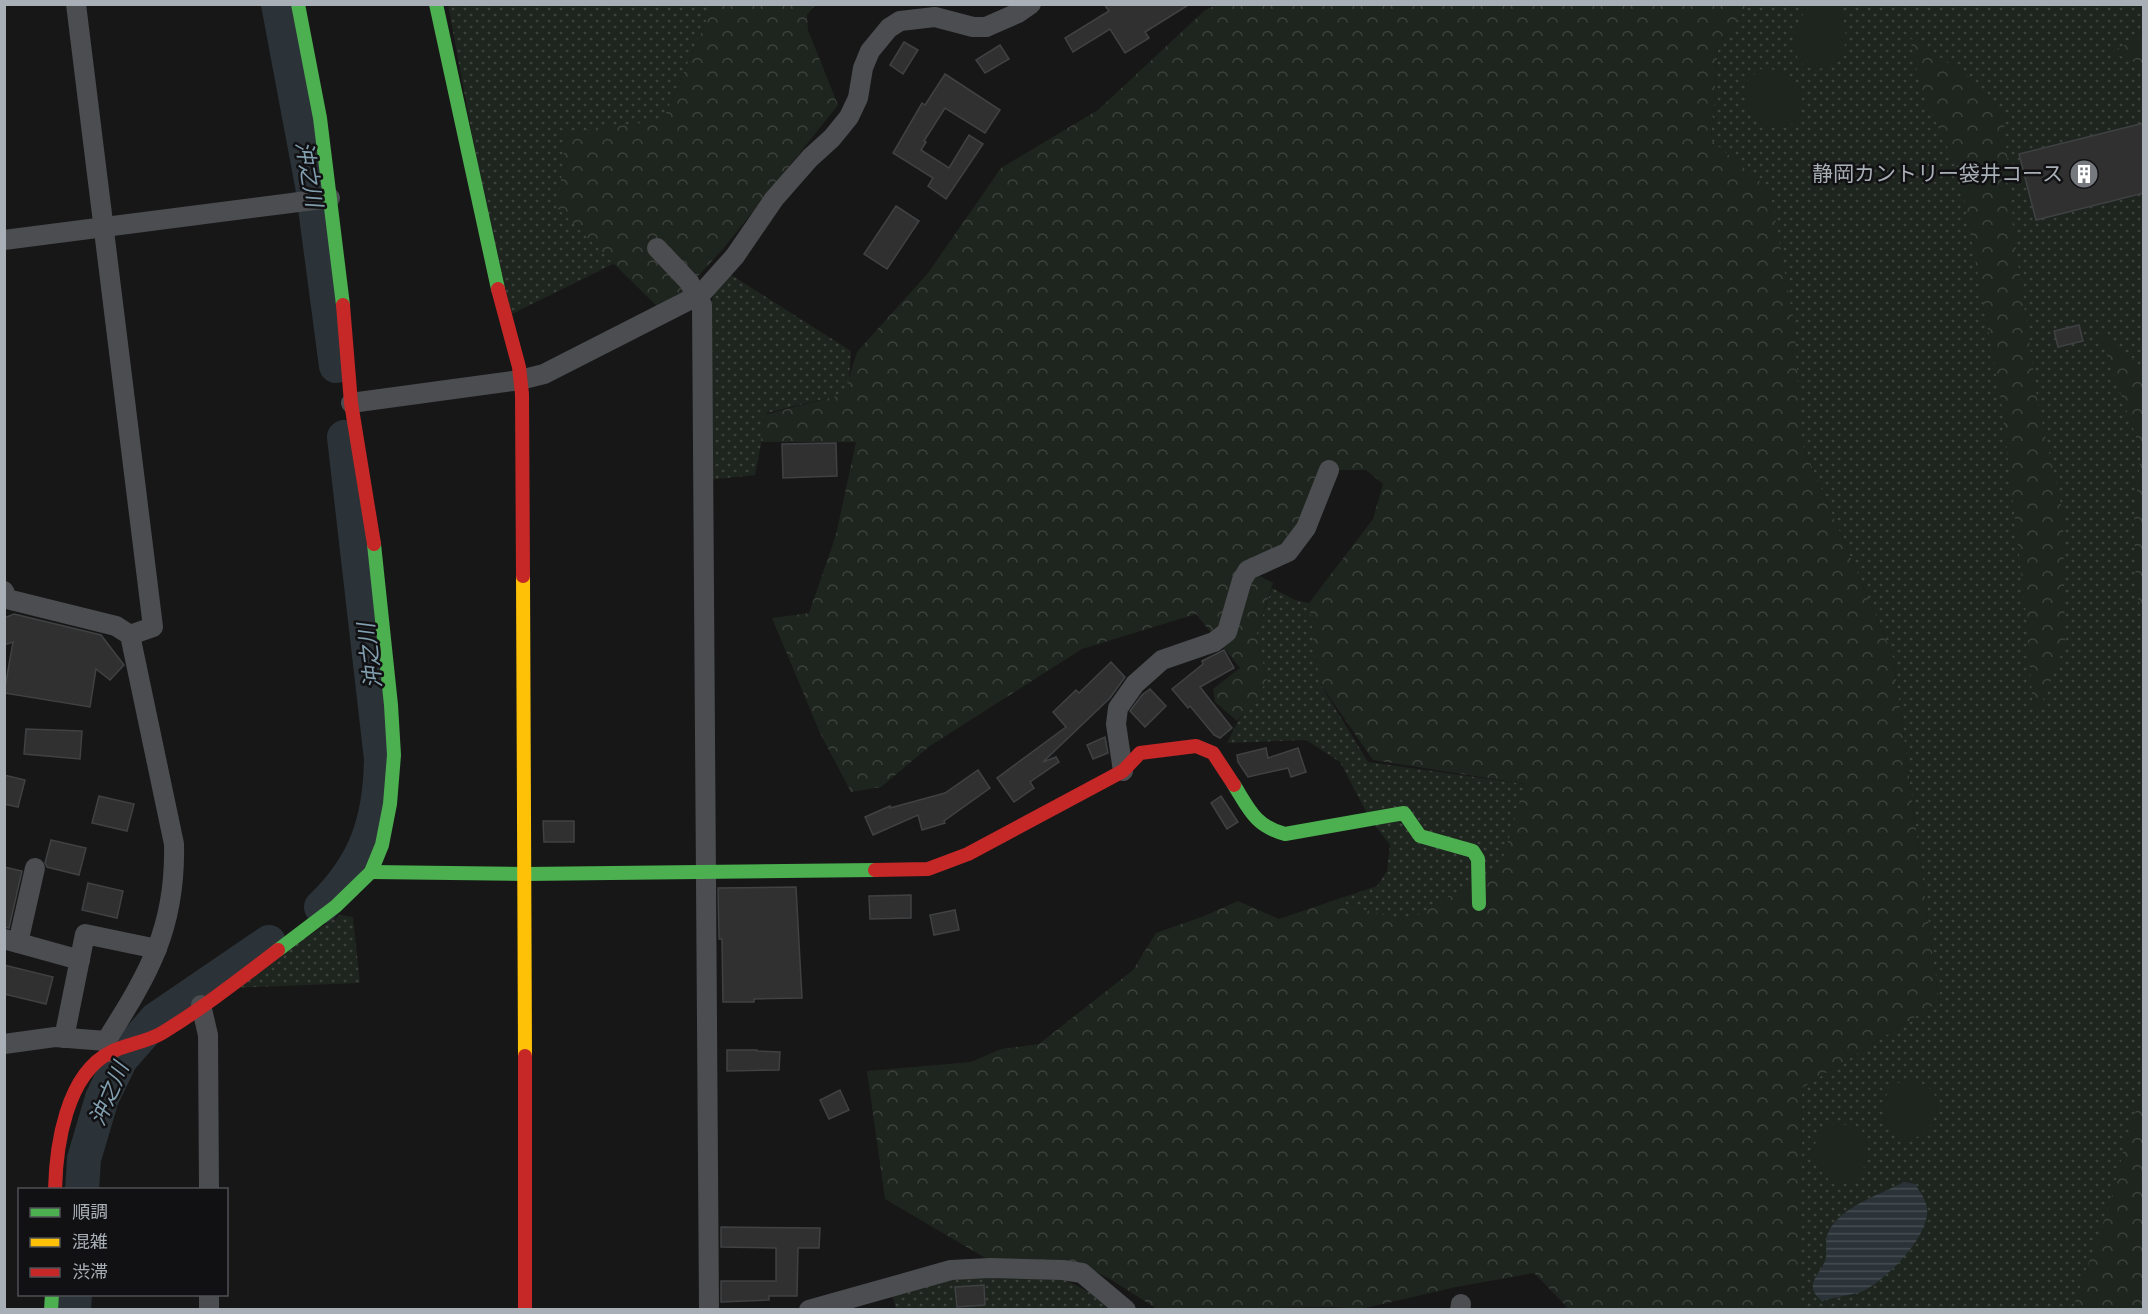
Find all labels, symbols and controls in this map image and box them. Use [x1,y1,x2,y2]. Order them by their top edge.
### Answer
water label: 沖之川 [290,139,328,211]
building icon: 静岡カントリー袋井コース [2068,158,2100,190]
place label: 静岡カントリー袋井コース [1812,161,2063,187]
water label: 沖之川 [352,620,387,690]
water label: 沖之川 [84,1057,135,1130]
legend [18,1188,228,1296]
text: 順調 [72,1201,108,1223]
text: 混雑 [72,1231,108,1253]
text: 渋滞 [72,1261,108,1283]

